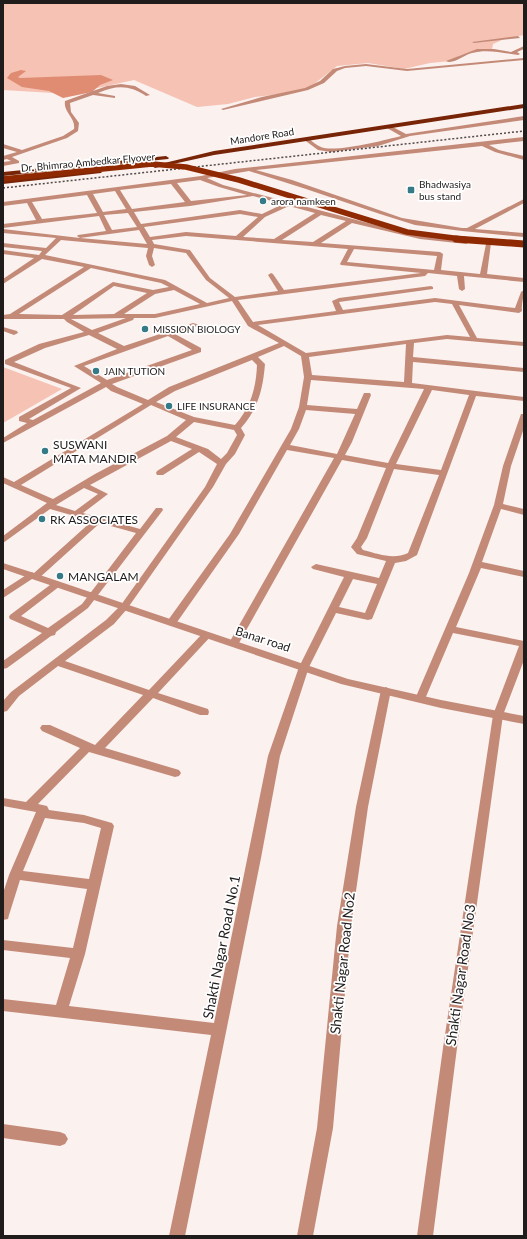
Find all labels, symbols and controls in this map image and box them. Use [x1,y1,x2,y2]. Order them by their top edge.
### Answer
street label: Mandore Road [229,125,295,147]
street label: Dr. Bhimrao Ambedkar Flyover [20,150,156,174]
place label: Bhadwasiya bus stand [419,178,471,202]
marker: Bhadwasiya bus stand [406,185,416,195]
place label: arora namkeen [271,195,336,207]
marker: arora namkeen [258,196,268,206]
place label: MISSION BIOLOGY [153,323,241,335]
marker: MISSION BIOLOGY [140,324,150,334]
place label: JAIN TUTION [104,365,165,377]
marker: JAIN TUTION [91,366,101,376]
place label: LIFE INSURANCE [177,400,255,412]
marker: LIFE INSURANCE [164,401,174,411]
place label: SUSWANI MATA MANDIR [53,437,137,466]
marker: SUSWANI MATA MANDIR [40,446,50,456]
place label: RK ASSOCIATES [50,512,138,527]
marker: RK ASSOCIATES [37,514,47,524]
place label: MANGALAM [68,569,139,584]
marker: MANGALAM [55,571,65,581]
street label: Banar road [234,623,292,655]
street label: Shakti Nagar Road No.1 [199,874,243,1020]
street label: Shakti Nagar Road No2 [326,891,358,1035]
street label: Shakti Nagar Road No3 [442,903,478,1047]

